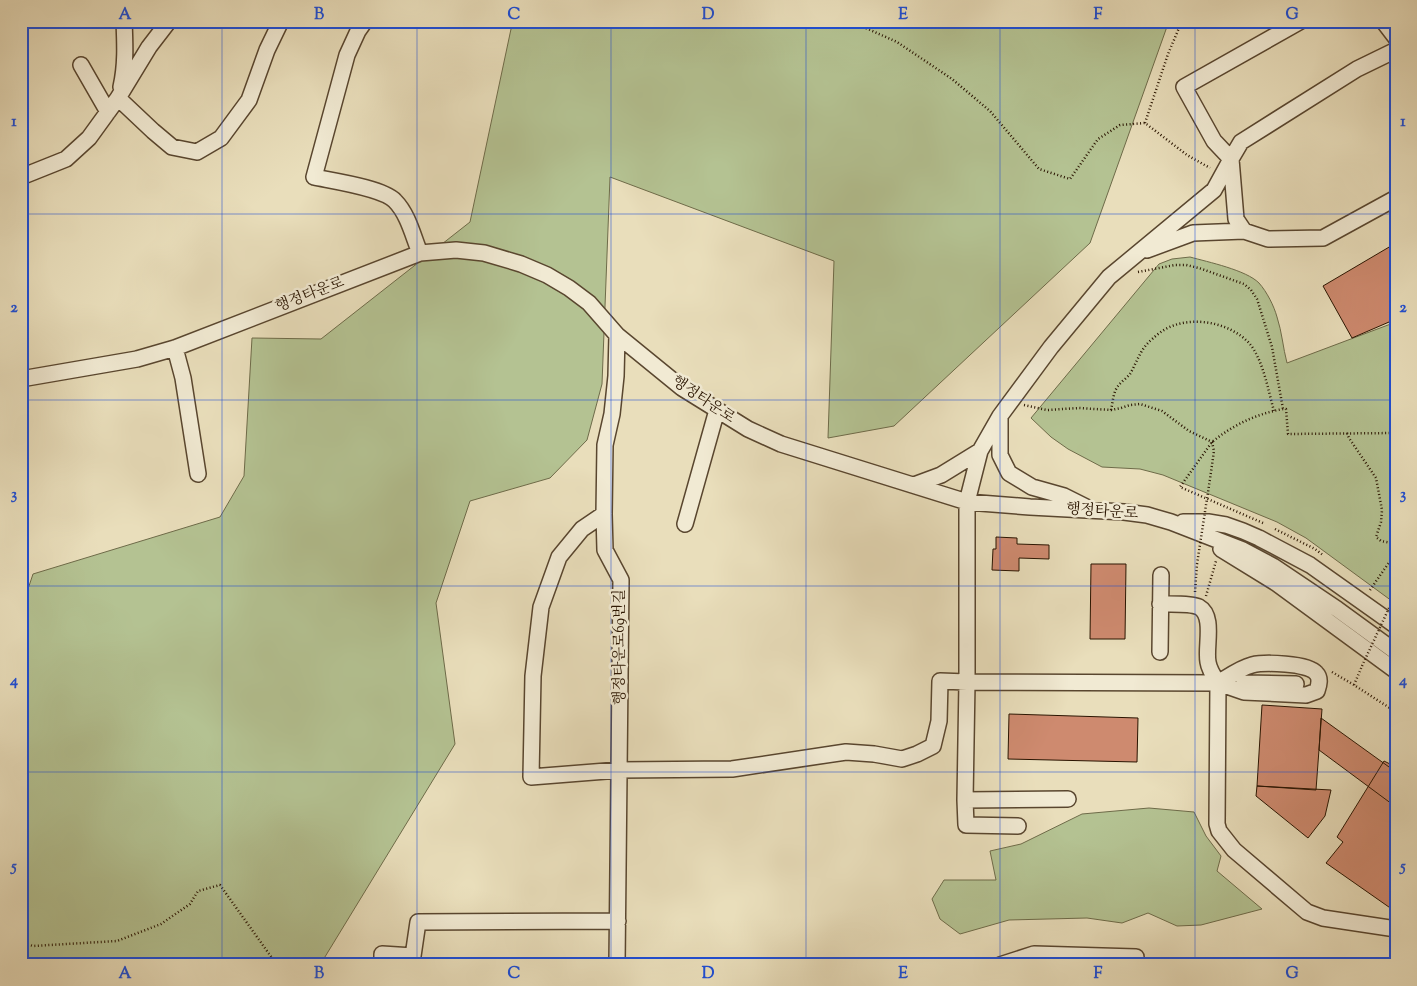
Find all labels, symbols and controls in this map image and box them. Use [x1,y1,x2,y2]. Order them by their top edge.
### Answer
text: A [119,4,132,27]
text: B [314,4,324,27]
text: C [508,4,521,27]
text: D [702,4,715,27]
text: E [898,4,908,27]
text: F [1094,4,1103,27]
text: G [1285,4,1299,27]
text: 1 [11,111,17,134]
text: 1 [1400,111,1406,134]
street label: 행정타운로 [272,272,348,318]
text: 2 [10,297,18,320]
text: 2 [1399,297,1407,320]
street label: 행정타운로 [667,371,739,429]
text: 3 [11,484,18,507]
text: 3 [1400,484,1407,507]
street label: 행정타운로 [1065,499,1139,525]
street label: 행정타운로69번길 [610,589,631,705]
text: 4 [9,670,18,693]
text: 4 [1398,670,1407,693]
text: 5 [9,856,17,879]
text: 5 [1398,856,1406,879]
text: A [119,963,132,986]
text: B [314,963,324,986]
text: C [508,963,521,986]
text: D [702,963,715,986]
text: E [898,963,908,986]
text: F [1094,963,1103,986]
text: G [1285,963,1299,986]

